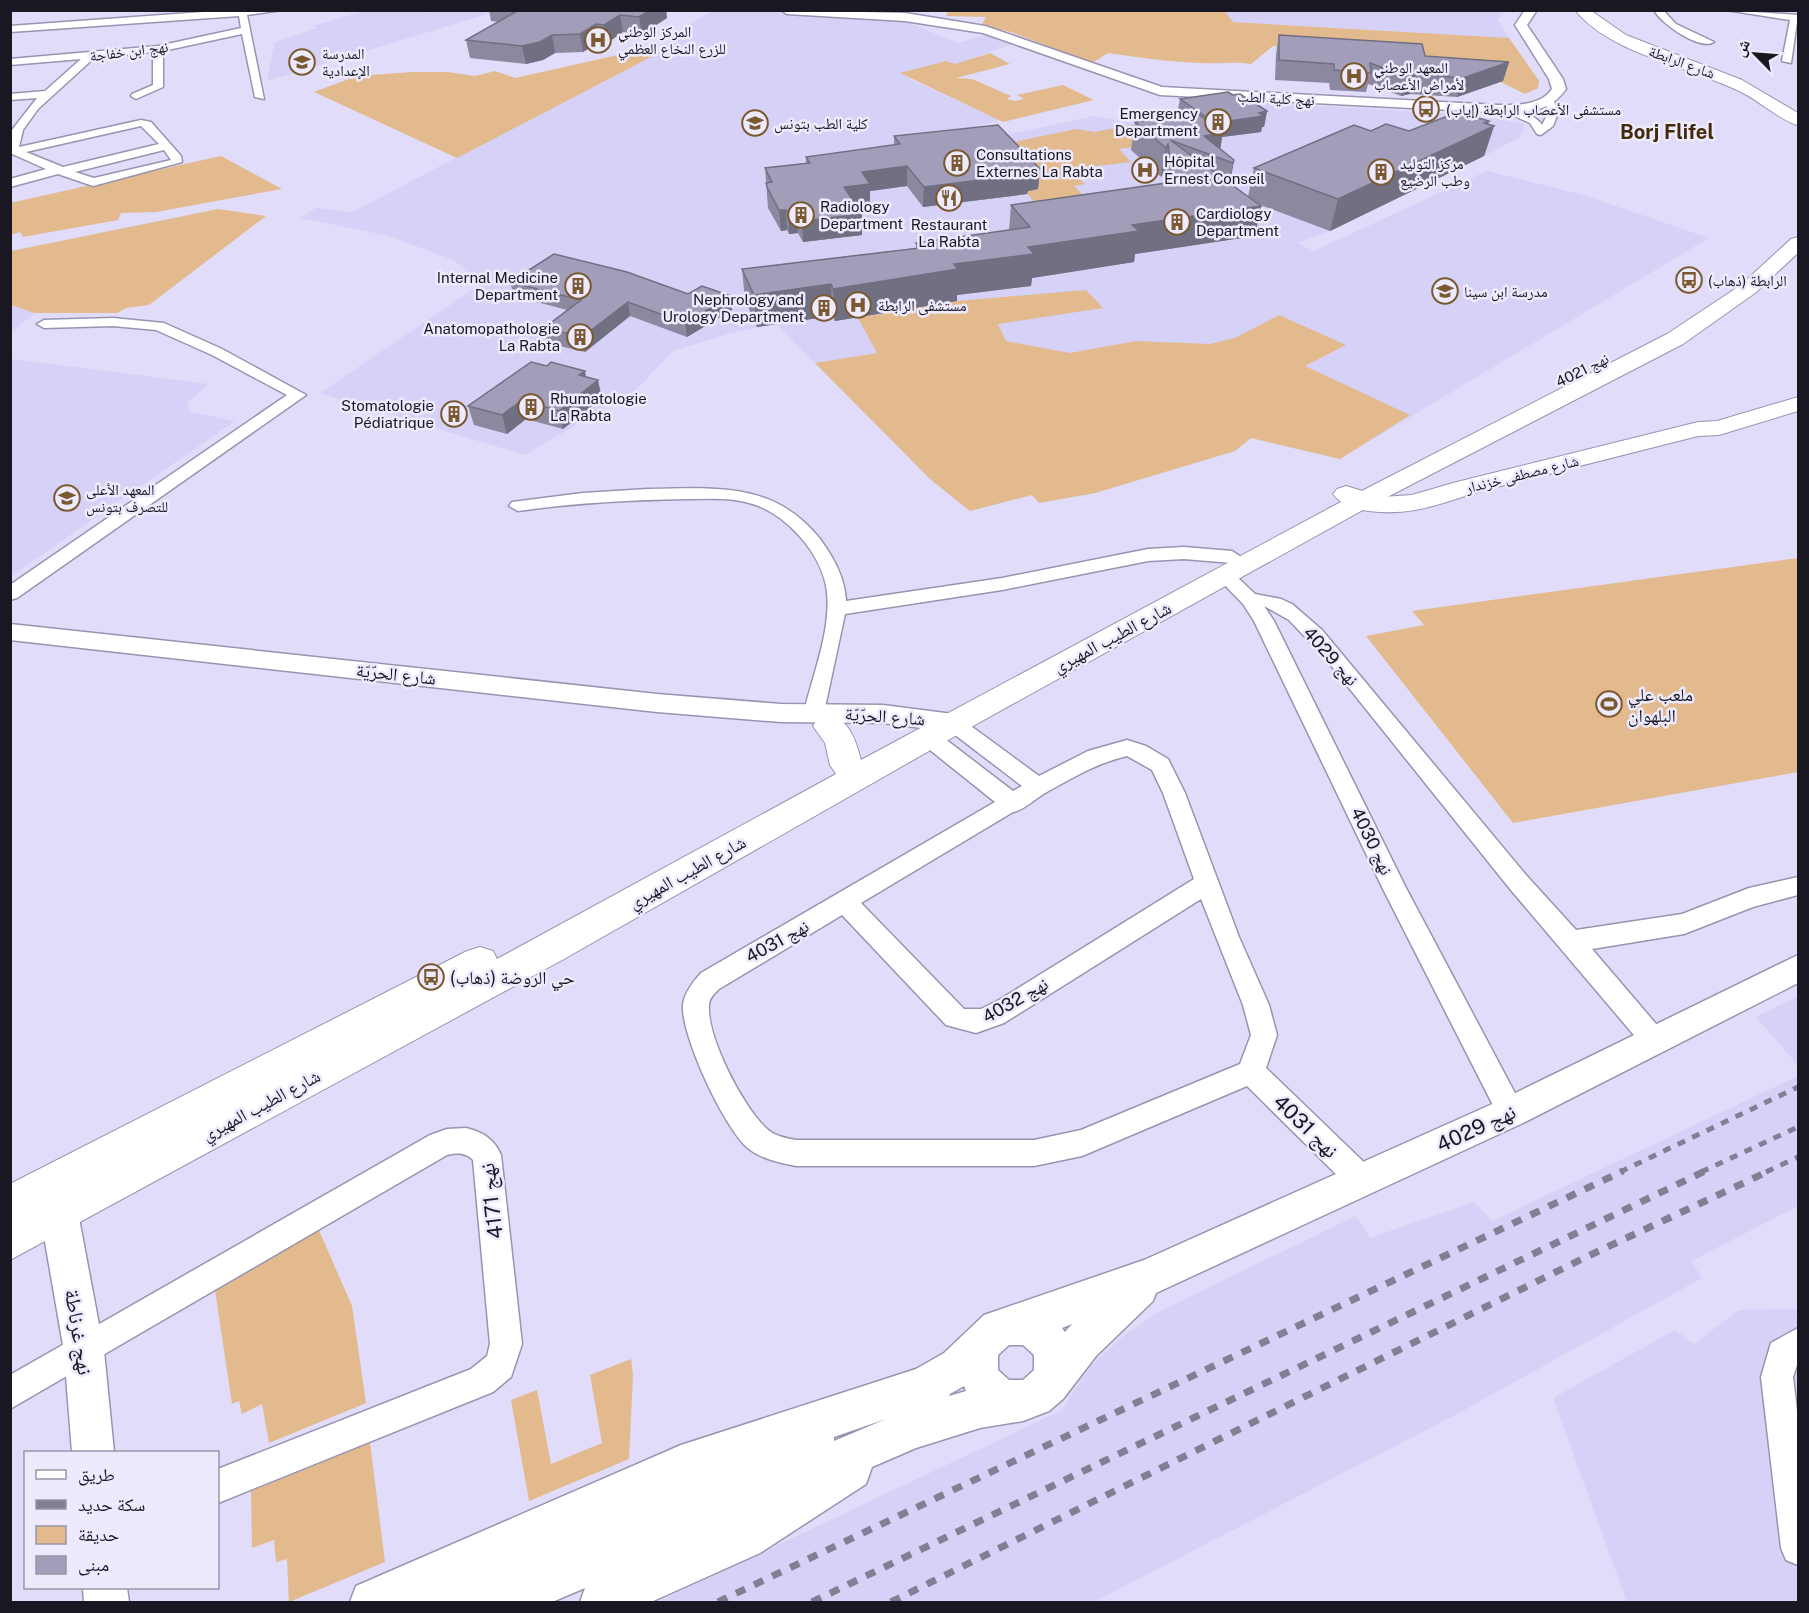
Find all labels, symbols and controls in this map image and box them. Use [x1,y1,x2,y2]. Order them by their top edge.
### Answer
place label: المركز الوطني للزرع النخاع العظمي [618,23,726,60]
north arrow [1725,24,1785,84]
hospital icon: المركز الوطني للزرع النخاع العظمي [583,25,613,55]
text: ش [1730,36,1754,60]
street label: نهج ابن خفاجة [89,38,170,66]
street label: شارع الرابطة [1646,42,1717,84]
place label: المدرسة الإعدادية [322,45,370,80]
school or university icon: المدرسة الإعدادية [287,47,317,77]
place label: المعهد الوطني لأمراض الأعصاب [1374,59,1464,95]
hospital icon: المعهد الوطني لأمراض الأعصاب [1339,61,1369,91]
street label: نهج كلية الطب [1237,87,1315,111]
bus stop icon: مستشفى الأعصاب الرابطة (إياب) [1411,94,1441,124]
place label: مستشفى الأعصاب الرابطة (إياب) [1446,101,1621,120]
place label: Emergency Department [1115,105,1198,139]
building icon: Emergency Department [1203,107,1233,137]
school or university icon: كلية الطب بتونس [740,108,770,138]
place label: كلية الطب بتونس [774,115,868,134]
district label: Borj Flifel [1620,120,1714,144]
place label: Consultations Externes La Rabta [976,146,1103,180]
building icon: Consultations Externes La Rabta [942,148,972,178]
place label: Hôpital Ernest Conseil [1164,153,1265,187]
hospital icon: Hôpital Ernest Conseil [1130,155,1160,185]
place label: مركز التوليد وطب الرضيع [1400,155,1470,191]
building icon: مركز التوليد وطب الرضيع [1366,157,1396,187]
restaurant icon: Restaurant La Rabta [934,183,964,213]
place label: Radiology Department [820,198,903,232]
building icon: Radiology Department [786,200,816,230]
place label: Cardiology Department [1196,205,1279,239]
building icon: Cardiology Department [1162,207,1192,237]
place label: Restaurant La Rabta [911,216,988,250]
bus stop icon: الرابطة (ذهاب) [1674,265,1704,295]
place label: Internal Medicine Department [437,269,558,303]
building icon: Internal Medicine Department [563,271,593,301]
place label: الرابطة (ذهاب) [1708,272,1787,290]
school or university icon: مدرسة ابن سينا [1430,276,1460,306]
place label: مدرسة ابن سينا [1464,283,1548,302]
hospital icon: مستشفى الرابطة [843,290,873,320]
place label: Nephrology and Urology Department [663,291,804,325]
building icon: Nephrology and Urology Department [809,293,839,323]
place label: مستشفى الرابطة [878,297,967,316]
place label: Anatomopathologie La Rabta [423,320,560,354]
building icon: Anatomopathologie La Rabta [565,322,595,352]
street label: نهج 4021 [1553,349,1612,392]
place label: Rhumatologie La Rabta [550,390,647,424]
building icon: Rhumatologie La Rabta [516,392,546,422]
place label: Stomatologie Pédiatrique [341,397,434,431]
building icon: Stomatologie Pédiatrique [439,399,469,429]
street label: شارع مصطفى خزندار [1463,452,1581,498]
place label: المعهد الأعلى للتصرف بتونس [86,481,168,517]
school or university icon: المعهد الأعلى للتصرف بتونس [52,483,82,513]
street label: شارع الطيب المهيري [1049,597,1177,681]
street label: نهج 4029 [1297,622,1363,691]
street label: شارع الحرّيّة [355,659,437,690]
place label: ملعب علي البلهوان [1628,684,1693,727]
sports icon: ملعب علي البلهوان [1594,689,1624,719]
street label: شارع الحرّيّة [844,703,926,730]
street label: نهج 4030 [1345,804,1397,879]
street label: شارع الطيب المهيري [625,831,752,917]
street label: نهج 4031 [742,915,813,969]
bus stop icon: حي الروضة (ذهاب) [416,962,446,992]
place label: حي الروضة (ذهاب) [450,967,575,992]
street label: نهج 4032 [978,973,1053,1029]
street label: شارع الطيب المهيري [198,1065,326,1149]
street label: نهج 4031 [1268,1089,1344,1164]
street label: نهج 4029 [1432,1099,1520,1158]
street label: نهج 4171 [474,1162,509,1240]
street label: نهج غرناطة [59,1287,98,1377]
legend [24,1451,219,1589]
text: طريق [78,1464,115,1486]
text: سكة حديد [78,1494,145,1515]
text: حديقة [78,1524,119,1545]
text: مبنى [78,1554,109,1576]

